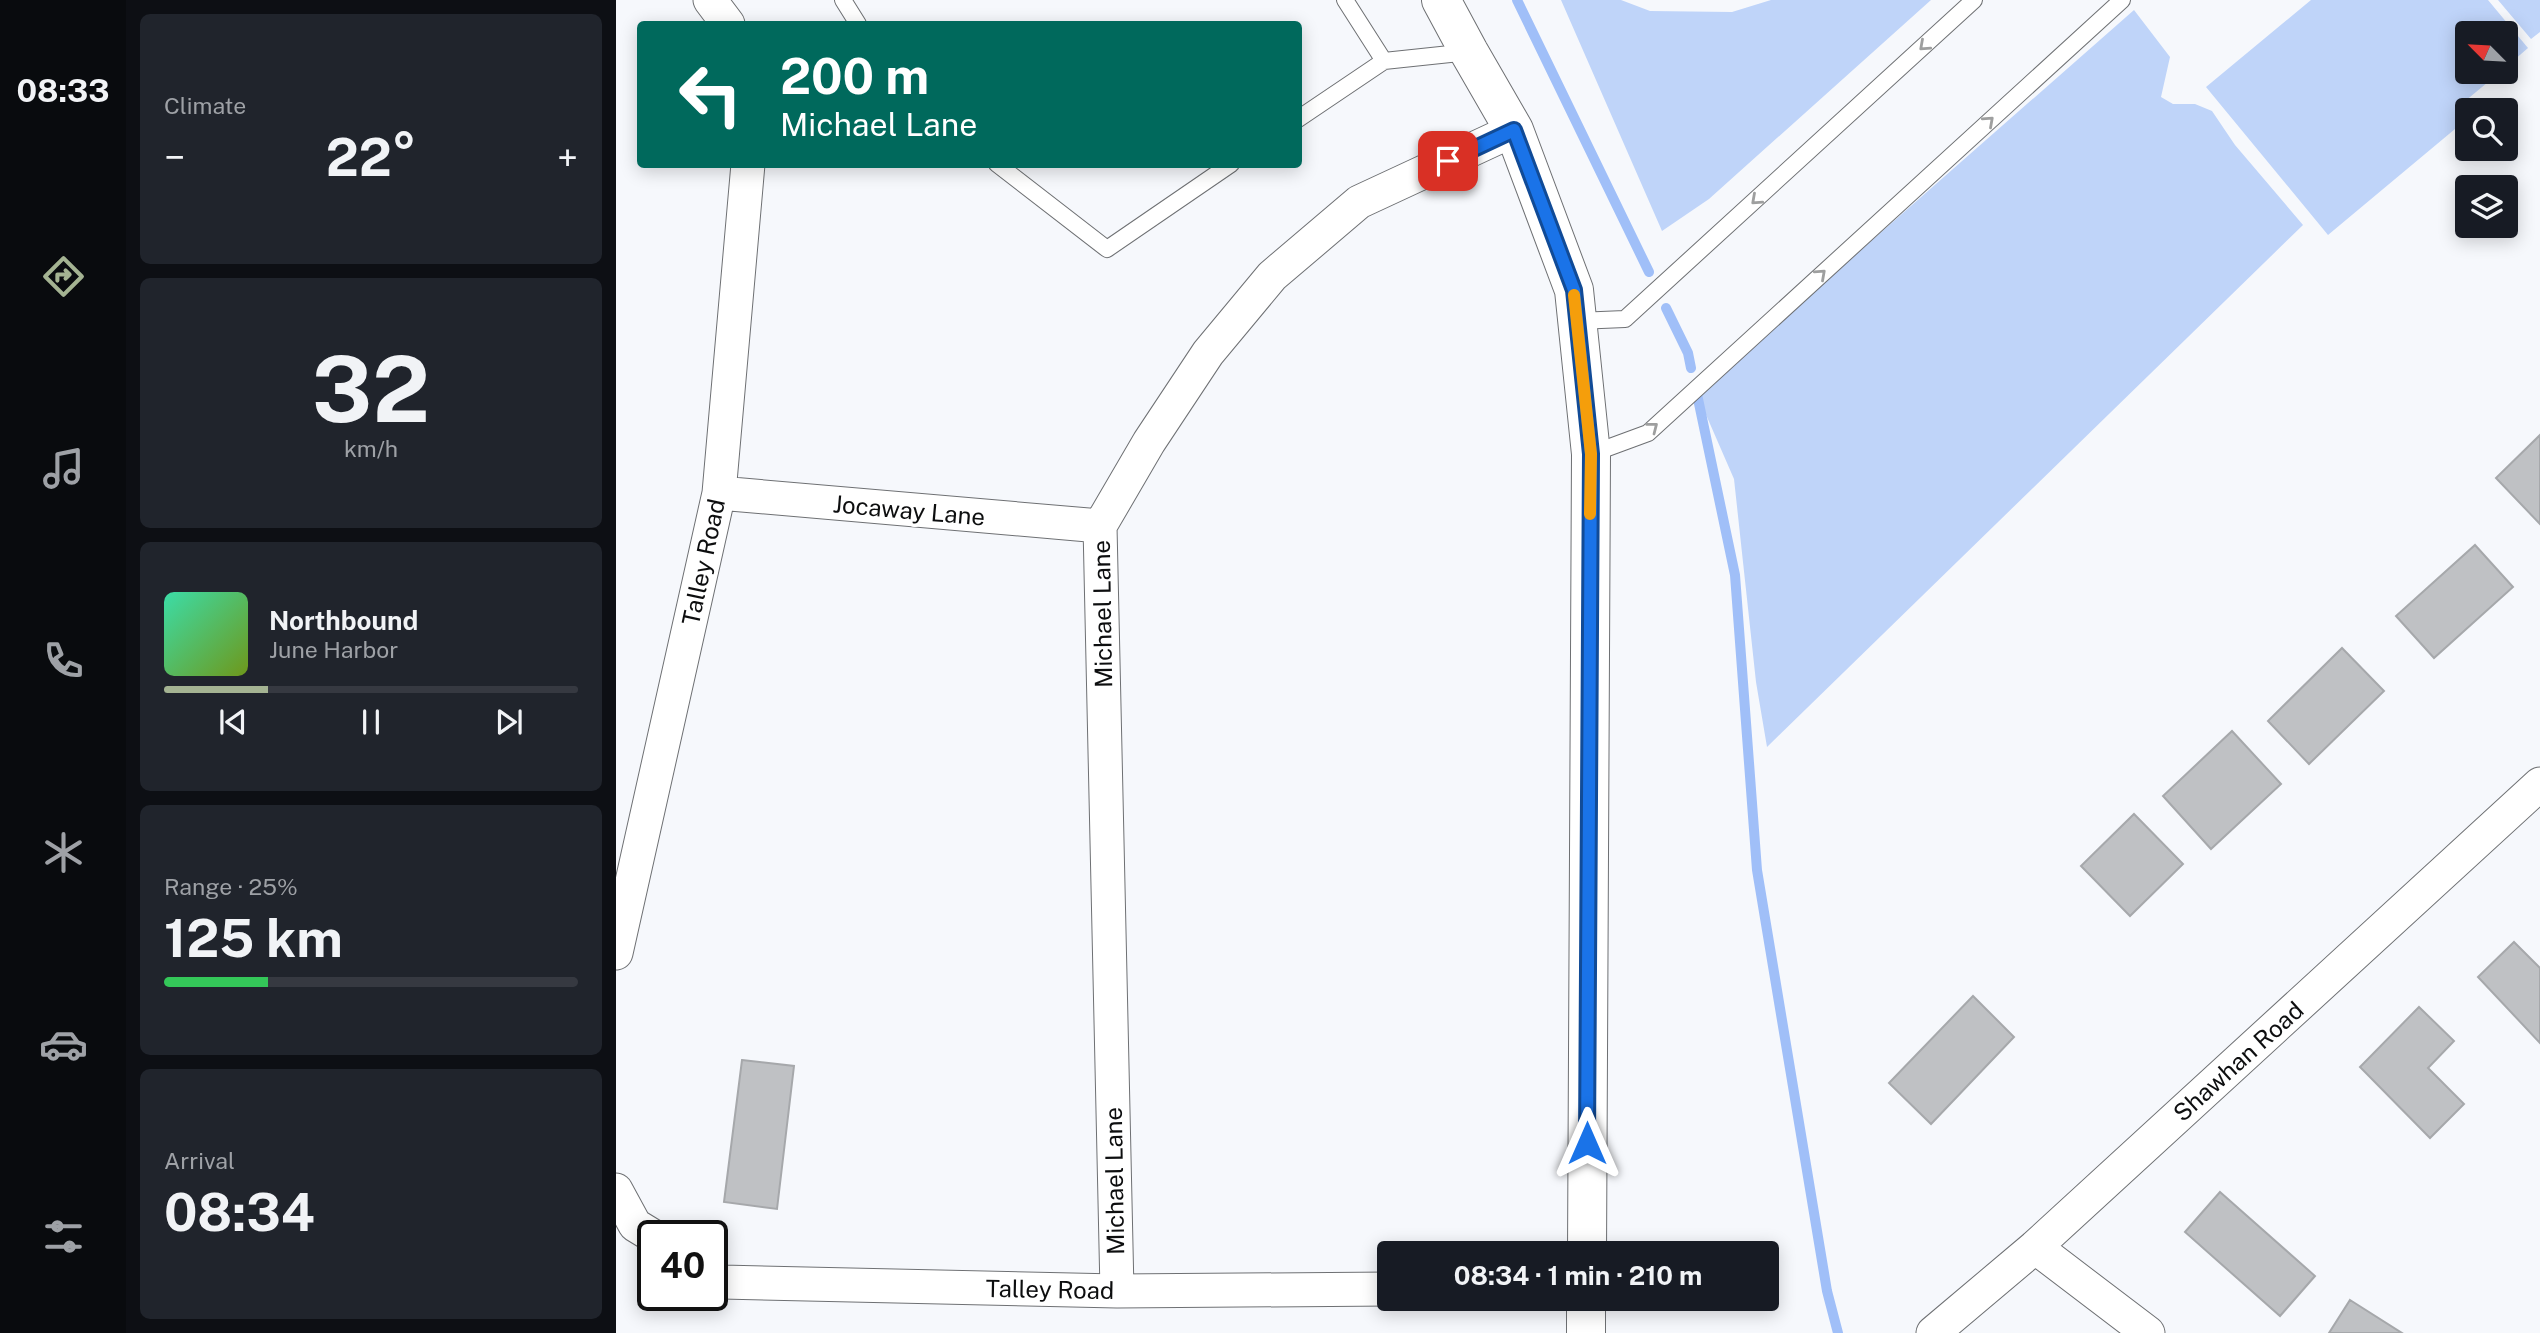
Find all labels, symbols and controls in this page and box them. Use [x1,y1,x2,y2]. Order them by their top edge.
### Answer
north arrow [2455,21,2518,84]
map controls [2455,21,2518,238]
one-way arrow [1919,38,1932,50]
text: 200 m [780,47,929,105]
icon: left [665,49,756,140]
text: 08:33 [16,72,110,109]
text: Climate [164,92,246,119]
button: search [2455,98,2518,161]
text: Michael Lane [780,106,977,143]
one-way arrow [1981,117,1994,129]
text: 22° [326,127,416,188]
pin [1418,131,1478,191]
text: − [164,135,185,180]
text: + [557,135,578,180]
icon: arrive [1429,142,1467,180]
button: layers [2455,175,2518,238]
one-way arrow [1751,191,1764,204]
icon: directions [39,252,88,301]
one-way arrow [1813,270,1826,283]
text: 32 [312,336,430,442]
one-way arrow [1645,423,1657,436]
text: km/h [344,435,398,462]
icon: music [39,444,88,493]
street label: Jocaway Lane [832,489,986,531]
street label: Talley Road [676,496,730,628]
street label: Michael Lane [1087,540,1117,688]
text: Northbound [269,605,418,636]
icon: phone [39,636,88,685]
text: June Harbor [269,636,398,663]
icon: previous [214,703,252,741]
icon: pause [352,703,390,741]
icon: next [490,703,528,741]
icon: climate [39,828,88,877]
text: Range · 25% [164,873,298,900]
text: 125 km [164,908,343,969]
street label: Shawhan Road [2167,995,2309,1127]
icon: car [39,1020,88,1069]
position arrow [1550,1106,1624,1180]
street label: Michael Lane [1099,1107,1129,1255]
text: Arrival [164,1147,235,1174]
text: 08:34 [164,1182,315,1243]
icon: filters [39,1212,88,1261]
speed limit sign: 40 [637,1220,728,1311]
text: 08:34 · 1 min · 210 m [1454,1260,1702,1291]
street label: Talley Road [985,1274,1115,1304]

